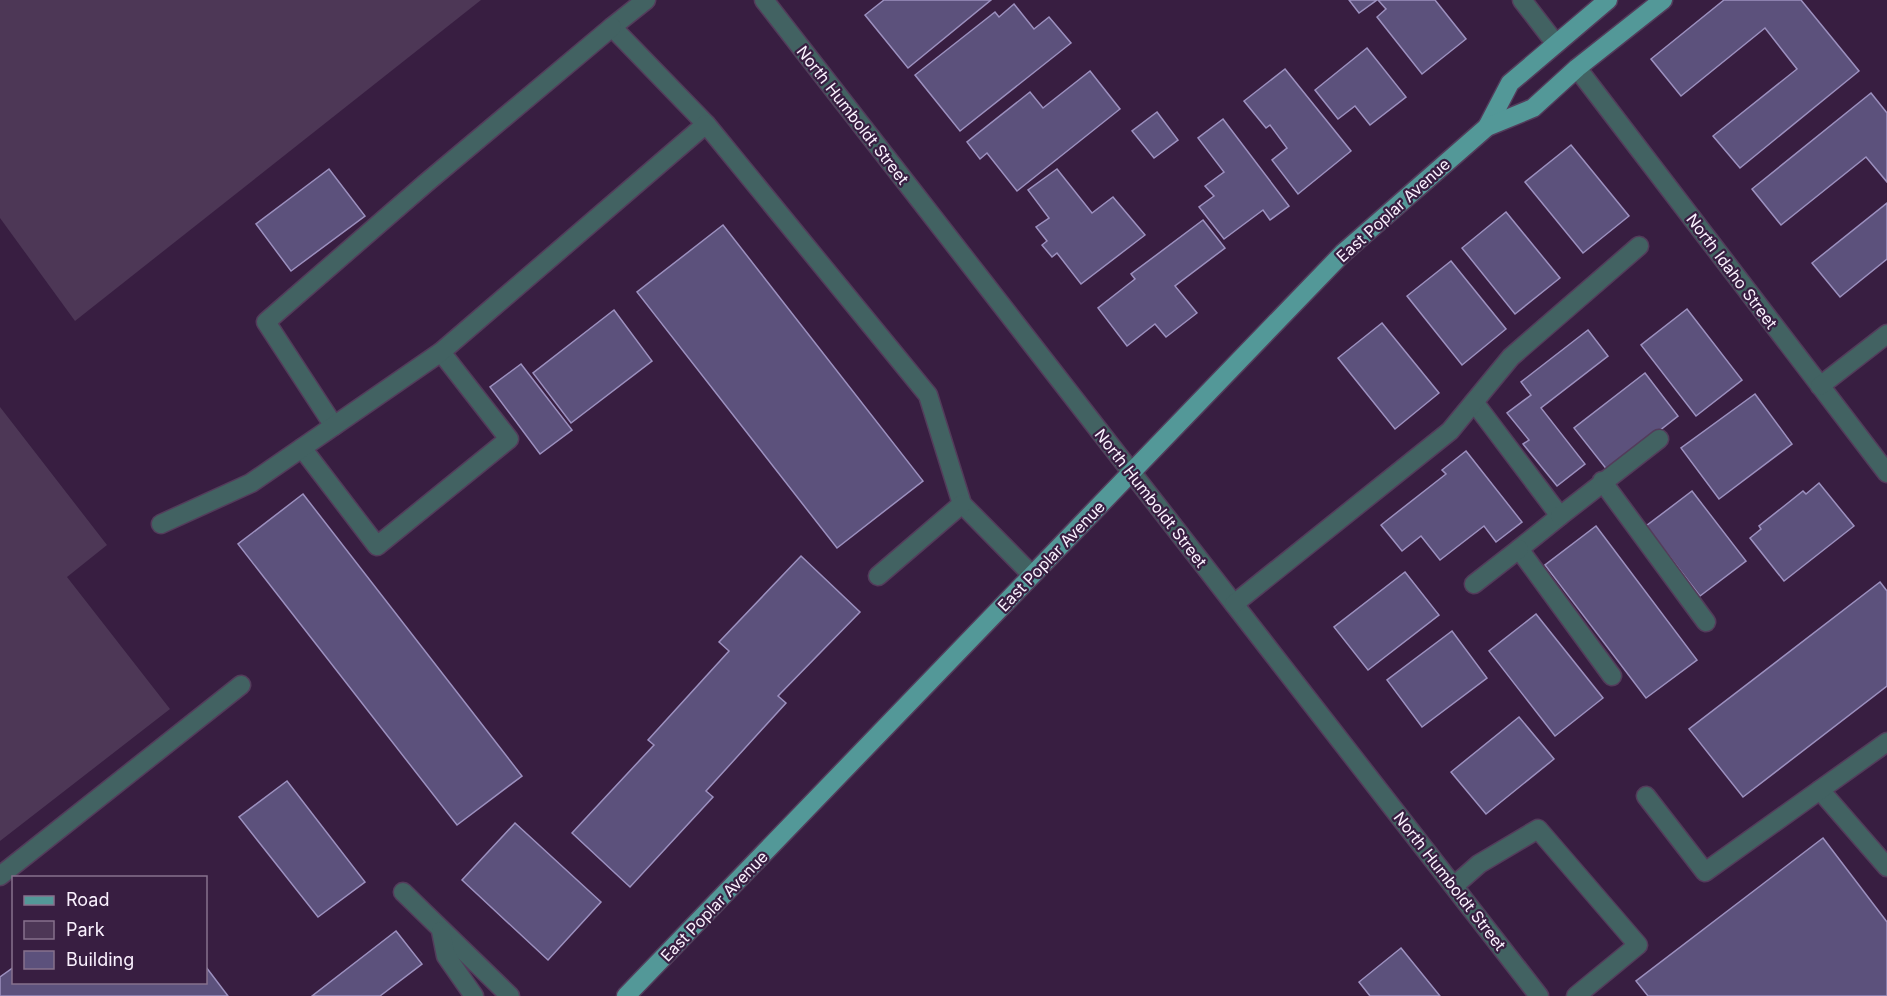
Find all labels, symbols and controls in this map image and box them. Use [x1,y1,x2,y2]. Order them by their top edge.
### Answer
street label: North Humboldt Street [793,42,913,188]
street label: East Poplar Avenue [1332,154,1454,266]
street label: North Idaho Street [1682,210,1782,332]
street label: North Humboldt Street [1091,425,1211,571]
street label: East Poplar Avenue [993,497,1109,615]
street label: North Humboldt Street [1390,808,1510,954]
street label: East Poplar Avenue [656,847,772,965]
legend [12,876,207,984]
text: Road [66,889,109,910]
text: Park [66,919,105,940]
text: Building [66,949,134,970]

